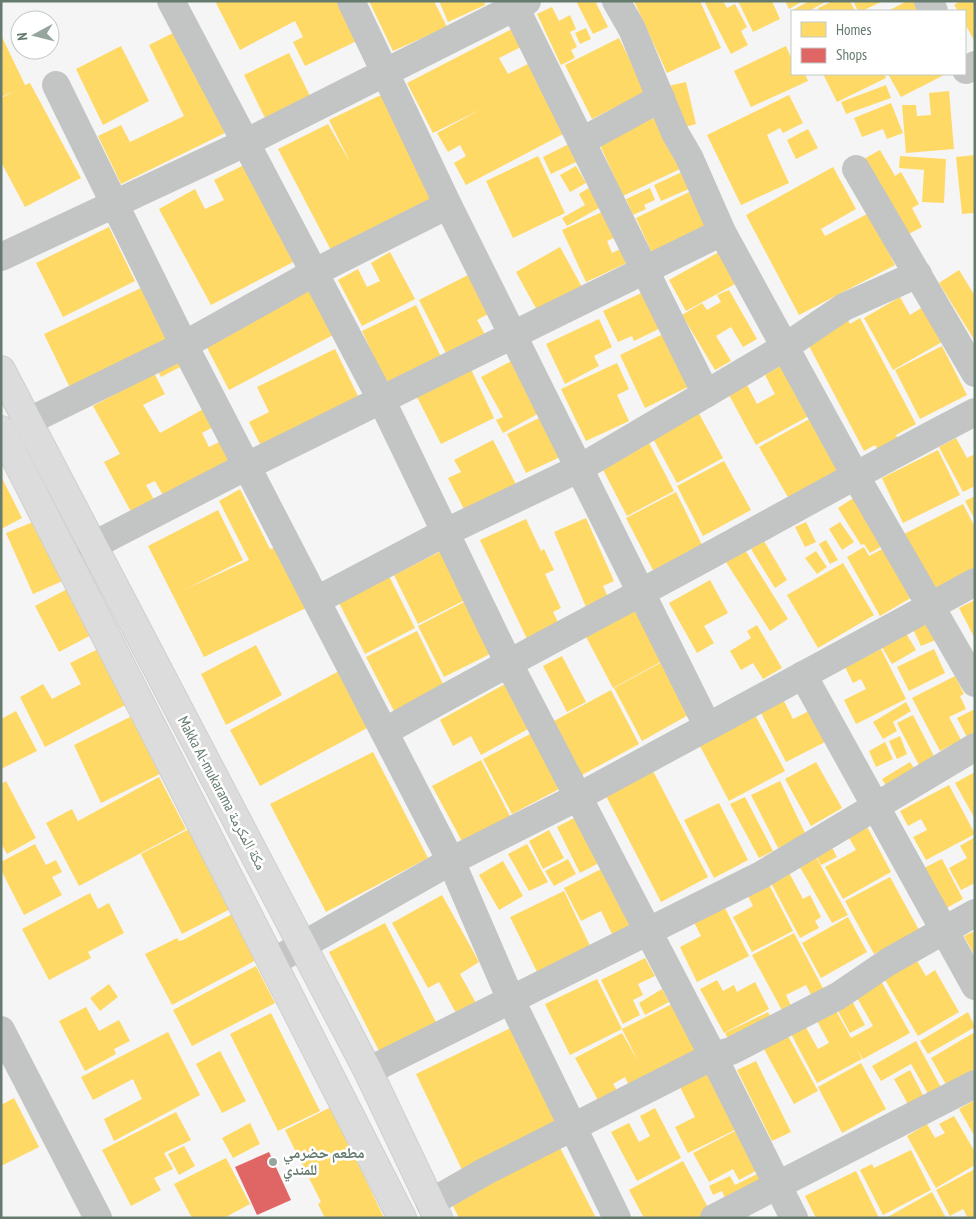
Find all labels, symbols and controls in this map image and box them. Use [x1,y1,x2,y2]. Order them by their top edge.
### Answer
north arrow [10,10,60,60]
legend [791,10,966,75]
text: Homes [836,20,872,39]
text: N [13,32,31,41]
text: Shops [836,45,867,64]
street label: Makka Al-mukarama مكة المكرمة [174,713,271,873]
place label: مطعم حضرمي للمندي [283,1143,365,1182]
marker: مطعم حضرمي للمندي [267,1156,279,1168]

